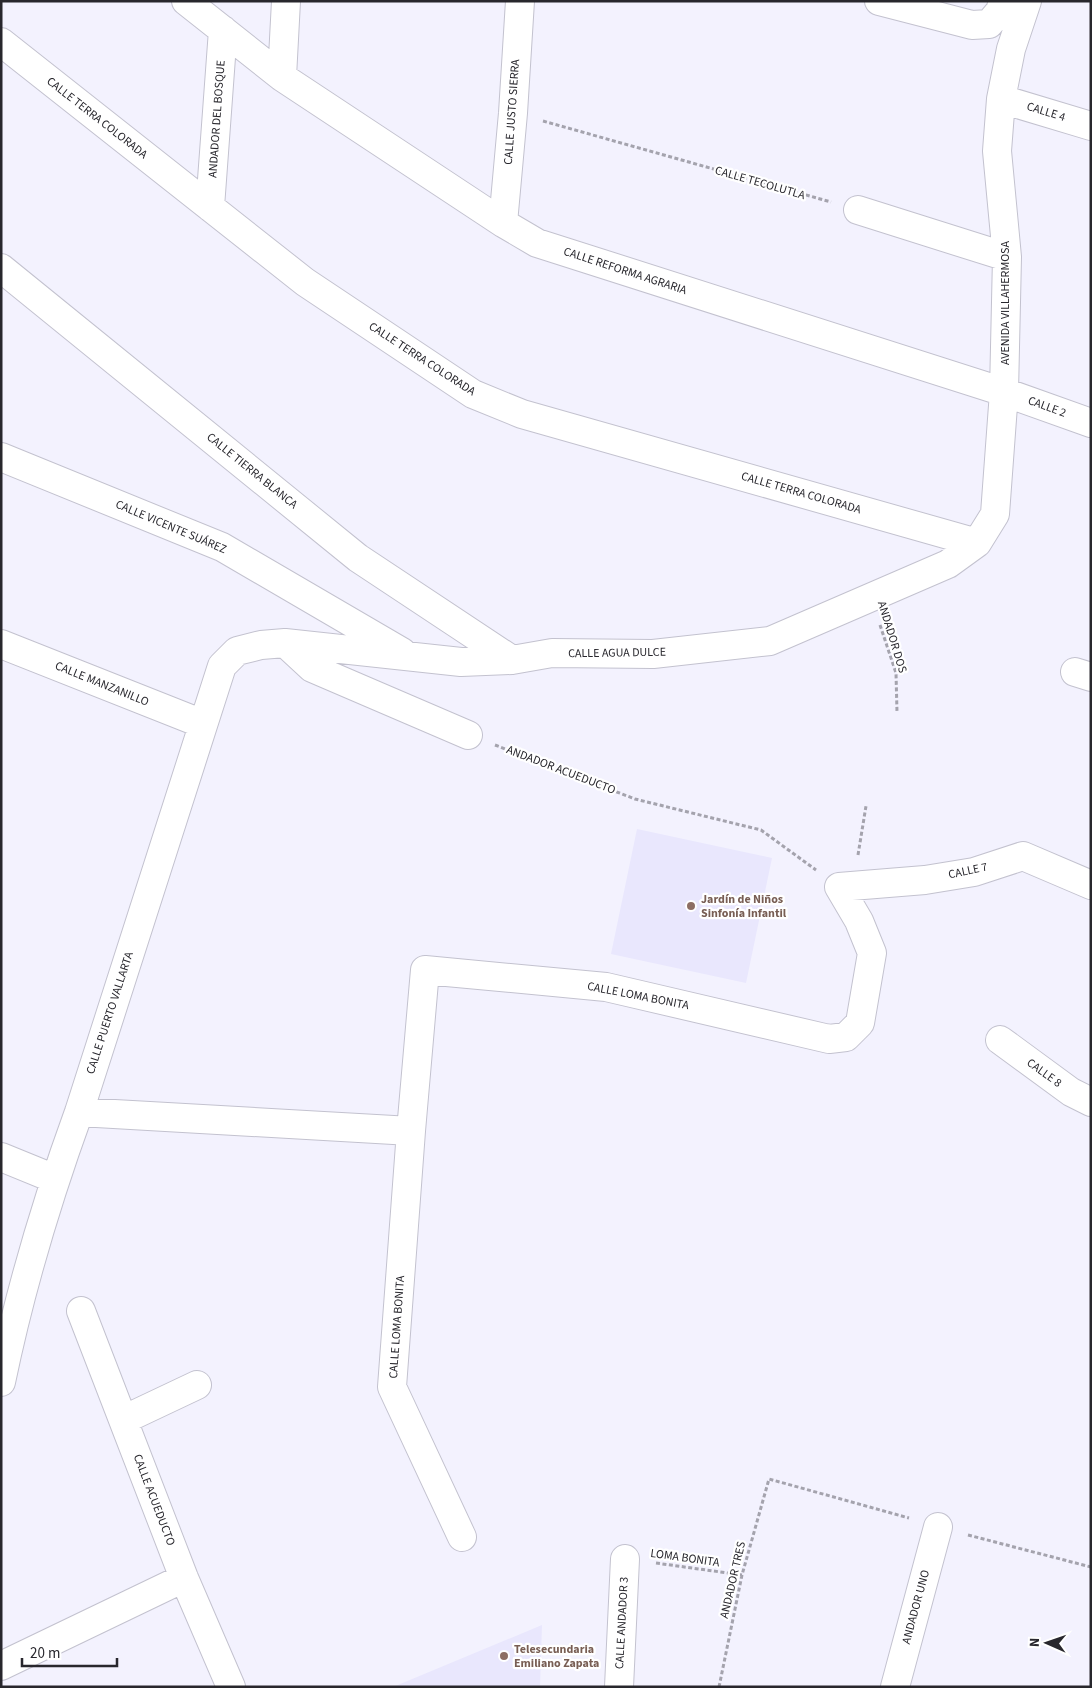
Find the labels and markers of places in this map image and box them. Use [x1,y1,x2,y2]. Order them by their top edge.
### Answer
place label: Jardín de Niños Sinfonía Infantil [701,891,787,922]
marker: Jardín de Niños Sinfonía Infantil [685,900,697,912]
place label: Telesecundaria Emiliano Zapata [514,1641,599,1672]
marker: Telesecundaria Emiliano Zapata [498,1650,510,1662]

